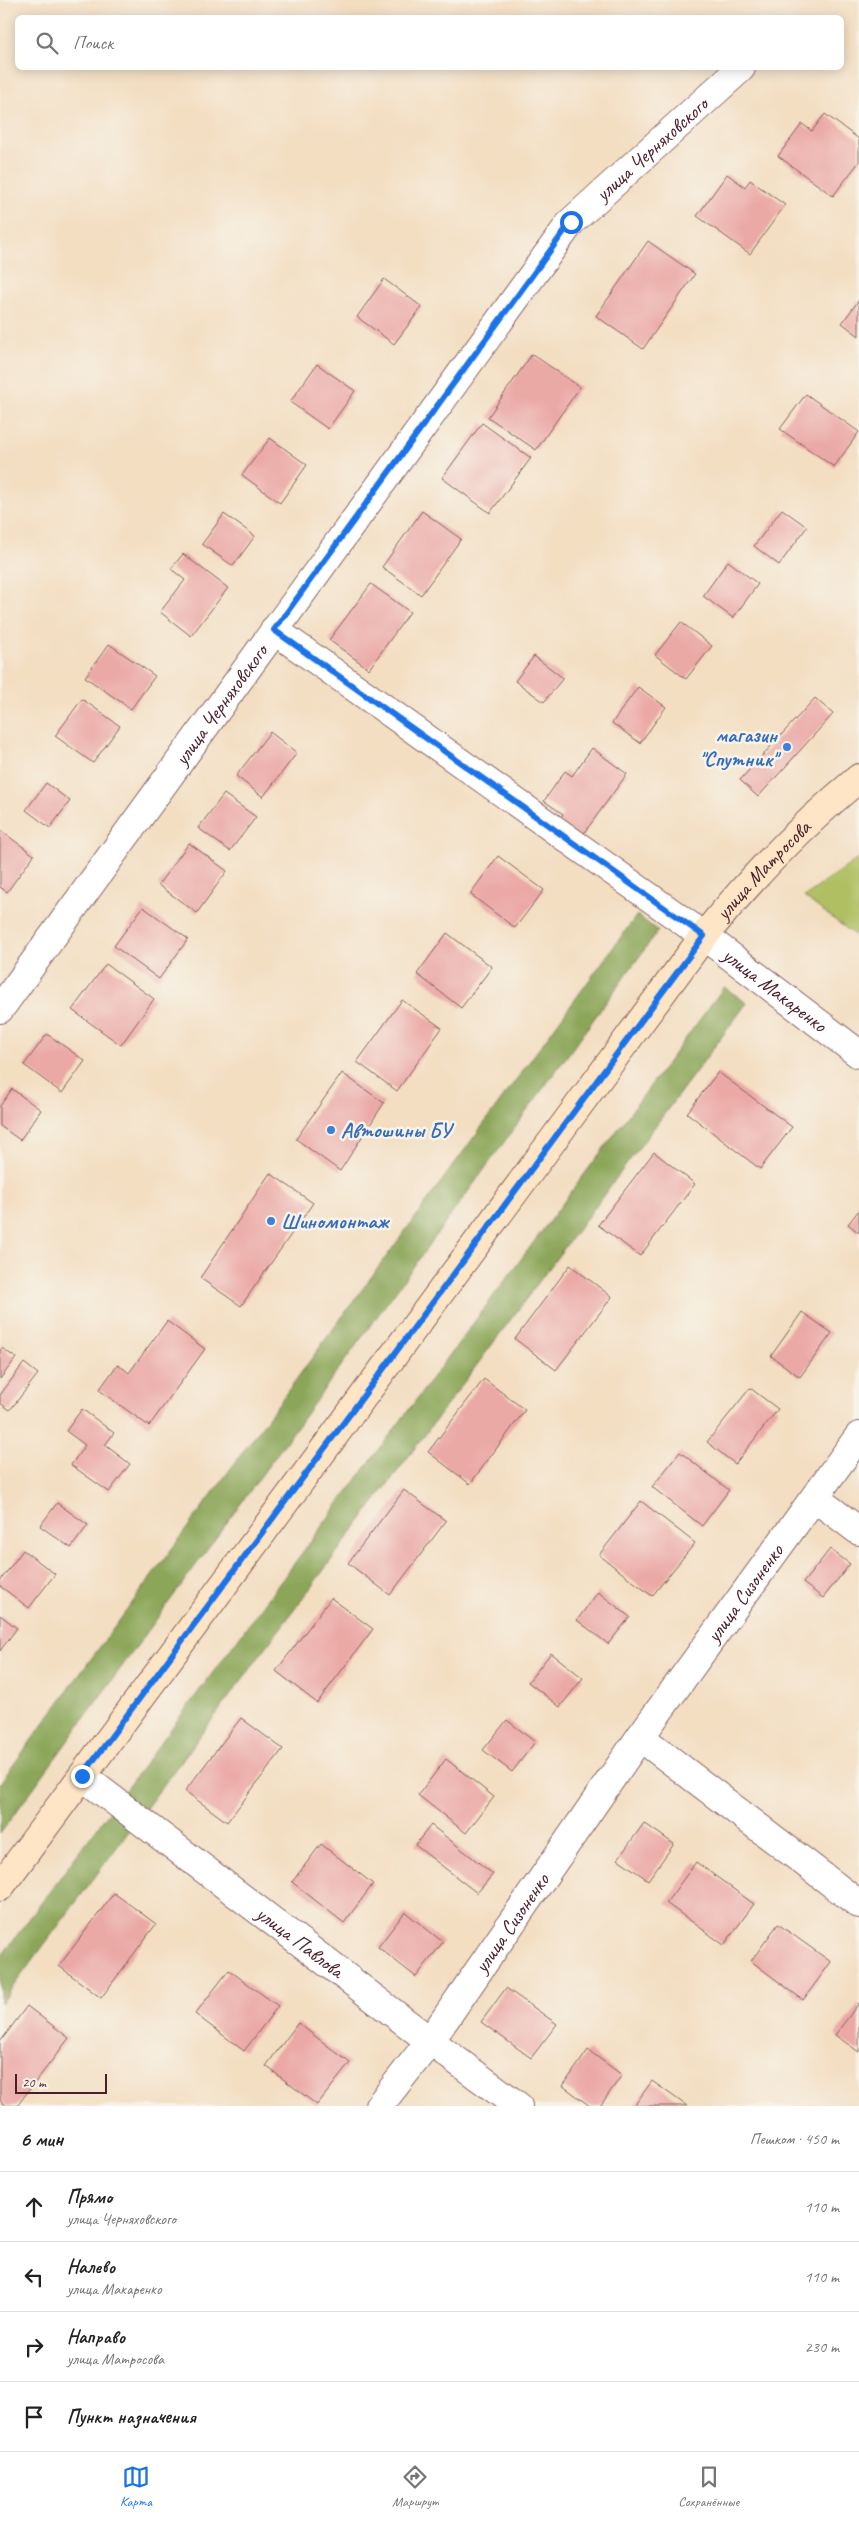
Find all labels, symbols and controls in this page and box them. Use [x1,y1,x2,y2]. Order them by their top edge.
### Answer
search box [15,15,844,70]
icon: search [33,29,61,57]
text: Поиск [73,31,113,55]
street label: улица Черняховского [588,90,715,208]
route start [560,211,583,234]
street label: улица Черняховского [167,637,275,772]
place label: магазин "Спутник" [699,722,782,772]
marker: магазин "Спутник" [781,741,793,753]
street label: улица Матросова [709,813,817,927]
street label: улица Макаренко [716,941,833,1039]
place label: Автошины БУ [341,1117,455,1143]
marker: Автошины БУ [325,1124,337,1136]
place label: Шиномонтаж [281,1208,391,1234]
marker: Шиномонтаж [265,1215,277,1227]
street label: улица Сизоненко [699,1538,790,1649]
route end [71,1765,94,1788]
street label: улица Сизоненко [467,1867,556,1979]
street label: улица Павлова [250,1899,351,1985]
scale bar [15,2071,108,2094]
text: 20 m [22,2074,46,2091]
text: 6 мин [20,2126,63,2152]
text: Пешком · 450 m [750,2129,839,2149]
text: Прямо [67,2185,112,2209]
icon: ahead [20,2193,48,2221]
text: 110 m [805,2197,839,2217]
text: улица Черняховского [67,2209,176,2229]
text: Налево [67,2255,115,2279]
icon: left [20,2263,48,2291]
text: 110 m [805,2267,839,2287]
text: улица Макаренко [67,2279,162,2299]
text: Направо [67,2325,125,2349]
icon: right [20,2333,48,2361]
text: 230 m [805,2337,839,2357]
text: улица Матросова [67,2349,164,2369]
icon: arrive [20,2403,48,2431]
text: Пункт назначения [67,2405,196,2429]
tab: Карта [120,2463,152,2510]
tab: Маршрут [392,2463,438,2510]
tab: Сохранённые [678,2463,739,2510]

